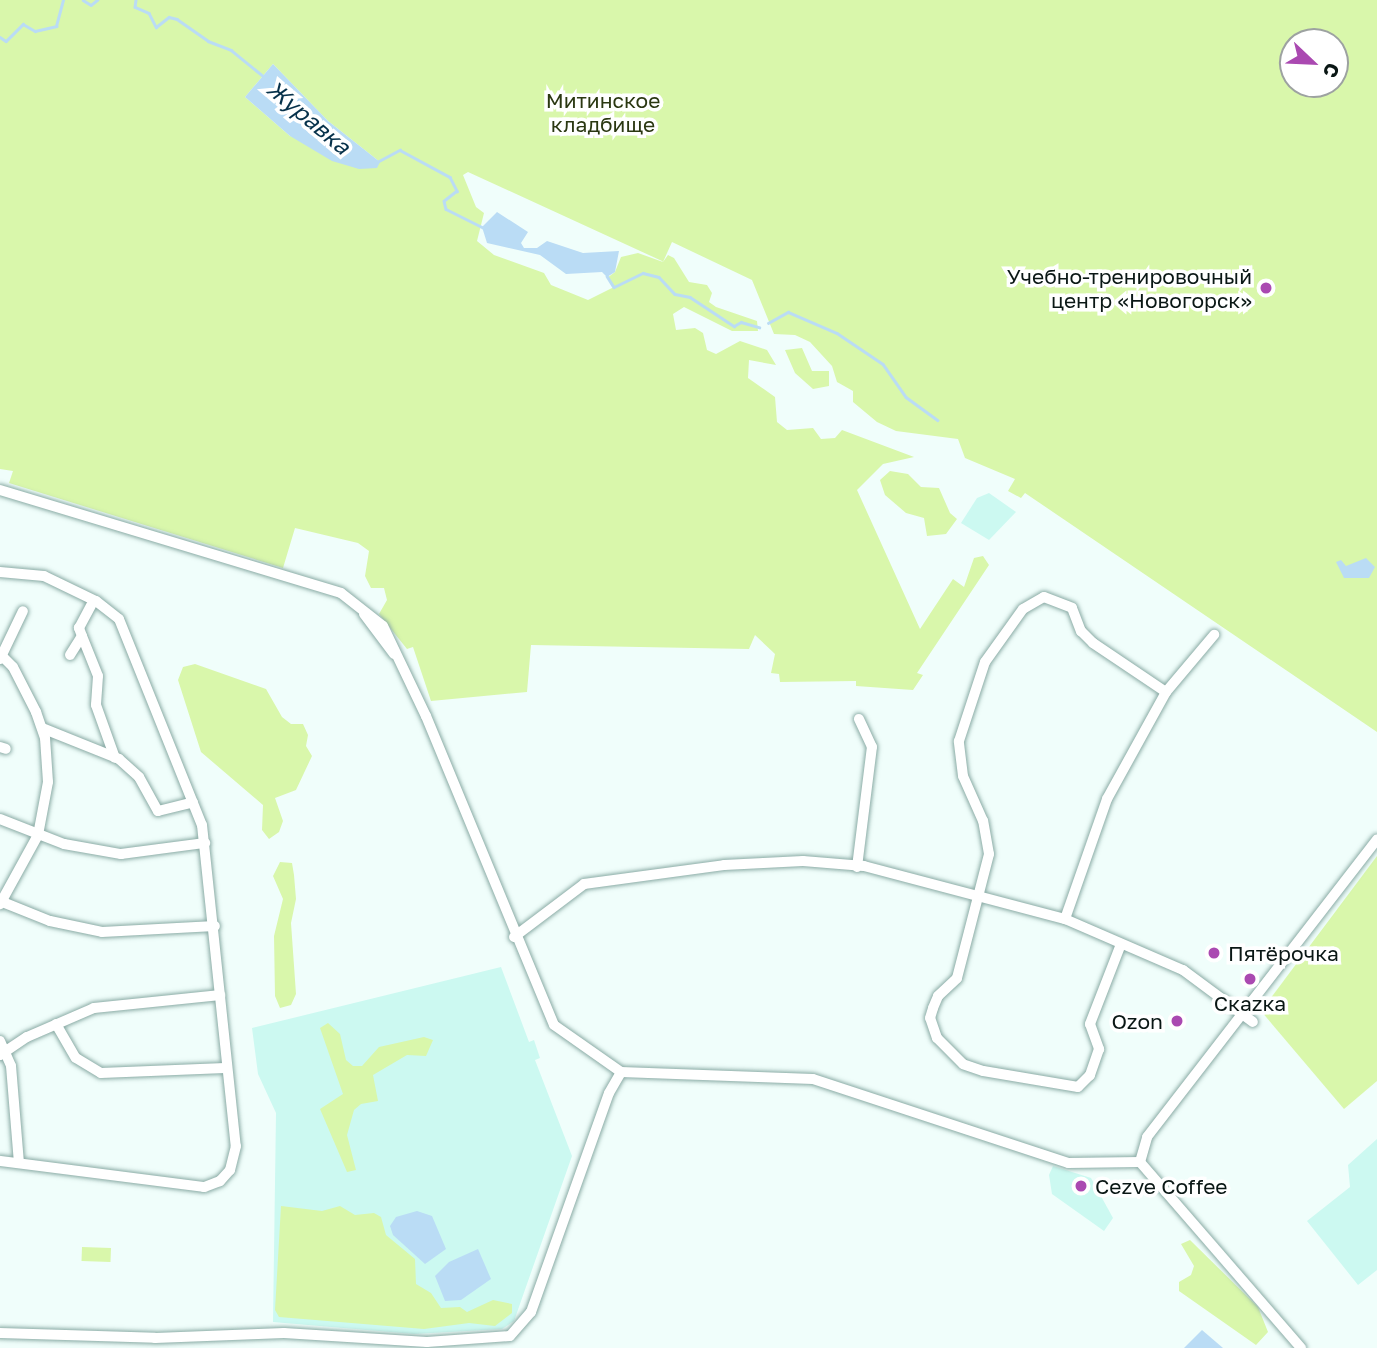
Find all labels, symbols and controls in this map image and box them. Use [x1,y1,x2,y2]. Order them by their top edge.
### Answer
north arrow [1279,28,1349,98]
text: С [1319,60,1345,81]
water label: Журавка [262,74,356,160]
park label: Митинское кладбище [546,87,660,137]
place label: Учебно-тренировочный центр «Новогорск» [1007,263,1252,313]
marker: Учебно-тренировочный центр «Новогорск» [1258,280,1274,296]
place label: Пятёрочка [1228,940,1339,966]
marker: Пятёрочка [1206,945,1222,961]
marker: Скаzка [1242,971,1258,987]
place label: Скаzка [1214,990,1286,1016]
place label: Ozon [1111,1008,1163,1034]
marker: Ozon [1169,1013,1185,1029]
place label: Cezve Coffee [1095,1173,1228,1199]
marker: Cezve Coffee [1073,1178,1089,1194]

